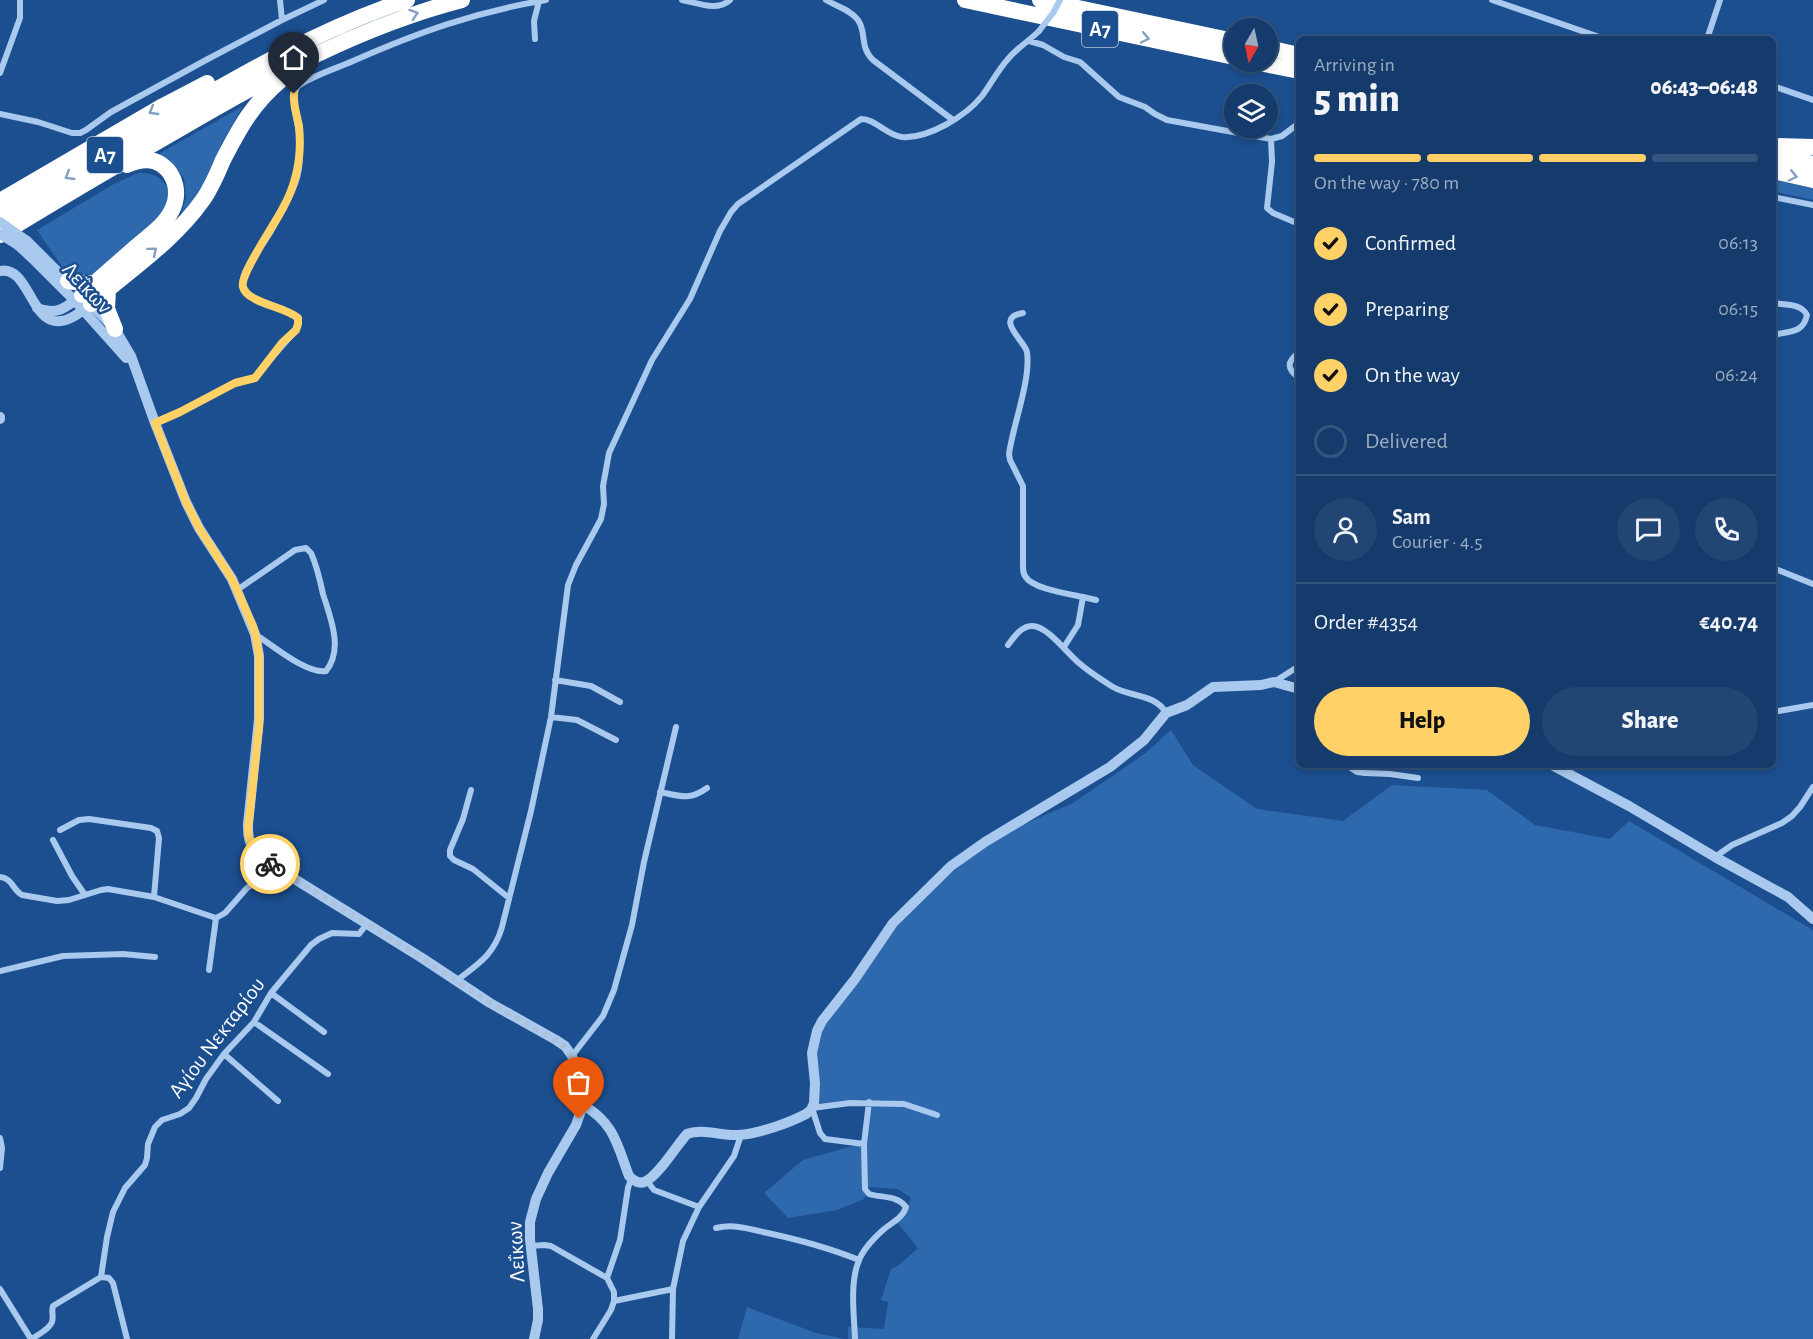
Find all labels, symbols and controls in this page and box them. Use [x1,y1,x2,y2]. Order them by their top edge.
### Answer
one-way arrow [408,9,419,22]
road number: Α7 [1082,11,1118,47]
north arrow [1224,18,1278,72]
map controls [1224,18,1278,138]
one-way arrow [1140,31,1150,44]
pin [268,32,319,94]
icon: home [277,41,310,74]
text: Arriving in [1314,55,1395,75]
text: 06:43–06:48 [1650,76,1758,98]
text: 5 min [1314,80,1400,119]
button: layers [1224,84,1278,138]
one-way arrow [149,104,160,115]
road number: Α7 [87,137,123,173]
one-way arrow [1788,168,1798,181]
one-way arrow [65,169,75,181]
text: On the way · 780 m [1314,173,1459,193]
icon: check [1314,227,1347,260]
text: Confirmed [1365,232,1456,254]
text: 06:13 [1718,233,1758,253]
one-way arrow [146,248,157,259]
street label: Λεΐκων [58,258,116,318]
icon: check [1314,293,1347,326]
text: Preparing [1365,298,1449,320]
text: 06:15 [1718,299,1758,319]
icon: check [1314,359,1347,392]
text: On the way [1365,364,1460,386]
text: 06:24 [1715,365,1758,385]
text: Delivered [1365,430,1448,452]
button: person [1314,498,1377,561]
button: chat [1617,498,1680,561]
button: phone [1695,498,1758,561]
text: Sam [1392,506,1431,528]
text: Courier · 4.5 [1392,532,1483,552]
text: Order #4354 [1314,611,1418,633]
text: €40.74 [1700,611,1758,633]
button: Help [1314,687,1530,756]
button: Share [1542,687,1758,756]
courier [240,834,300,894]
icon: bike [254,848,287,881]
street label: Αγίου Νεκταρίου [165,973,269,1102]
pin [553,1057,604,1119]
icon: bag [562,1066,595,1099]
street label: Λεΐκων [503,1221,529,1283]

